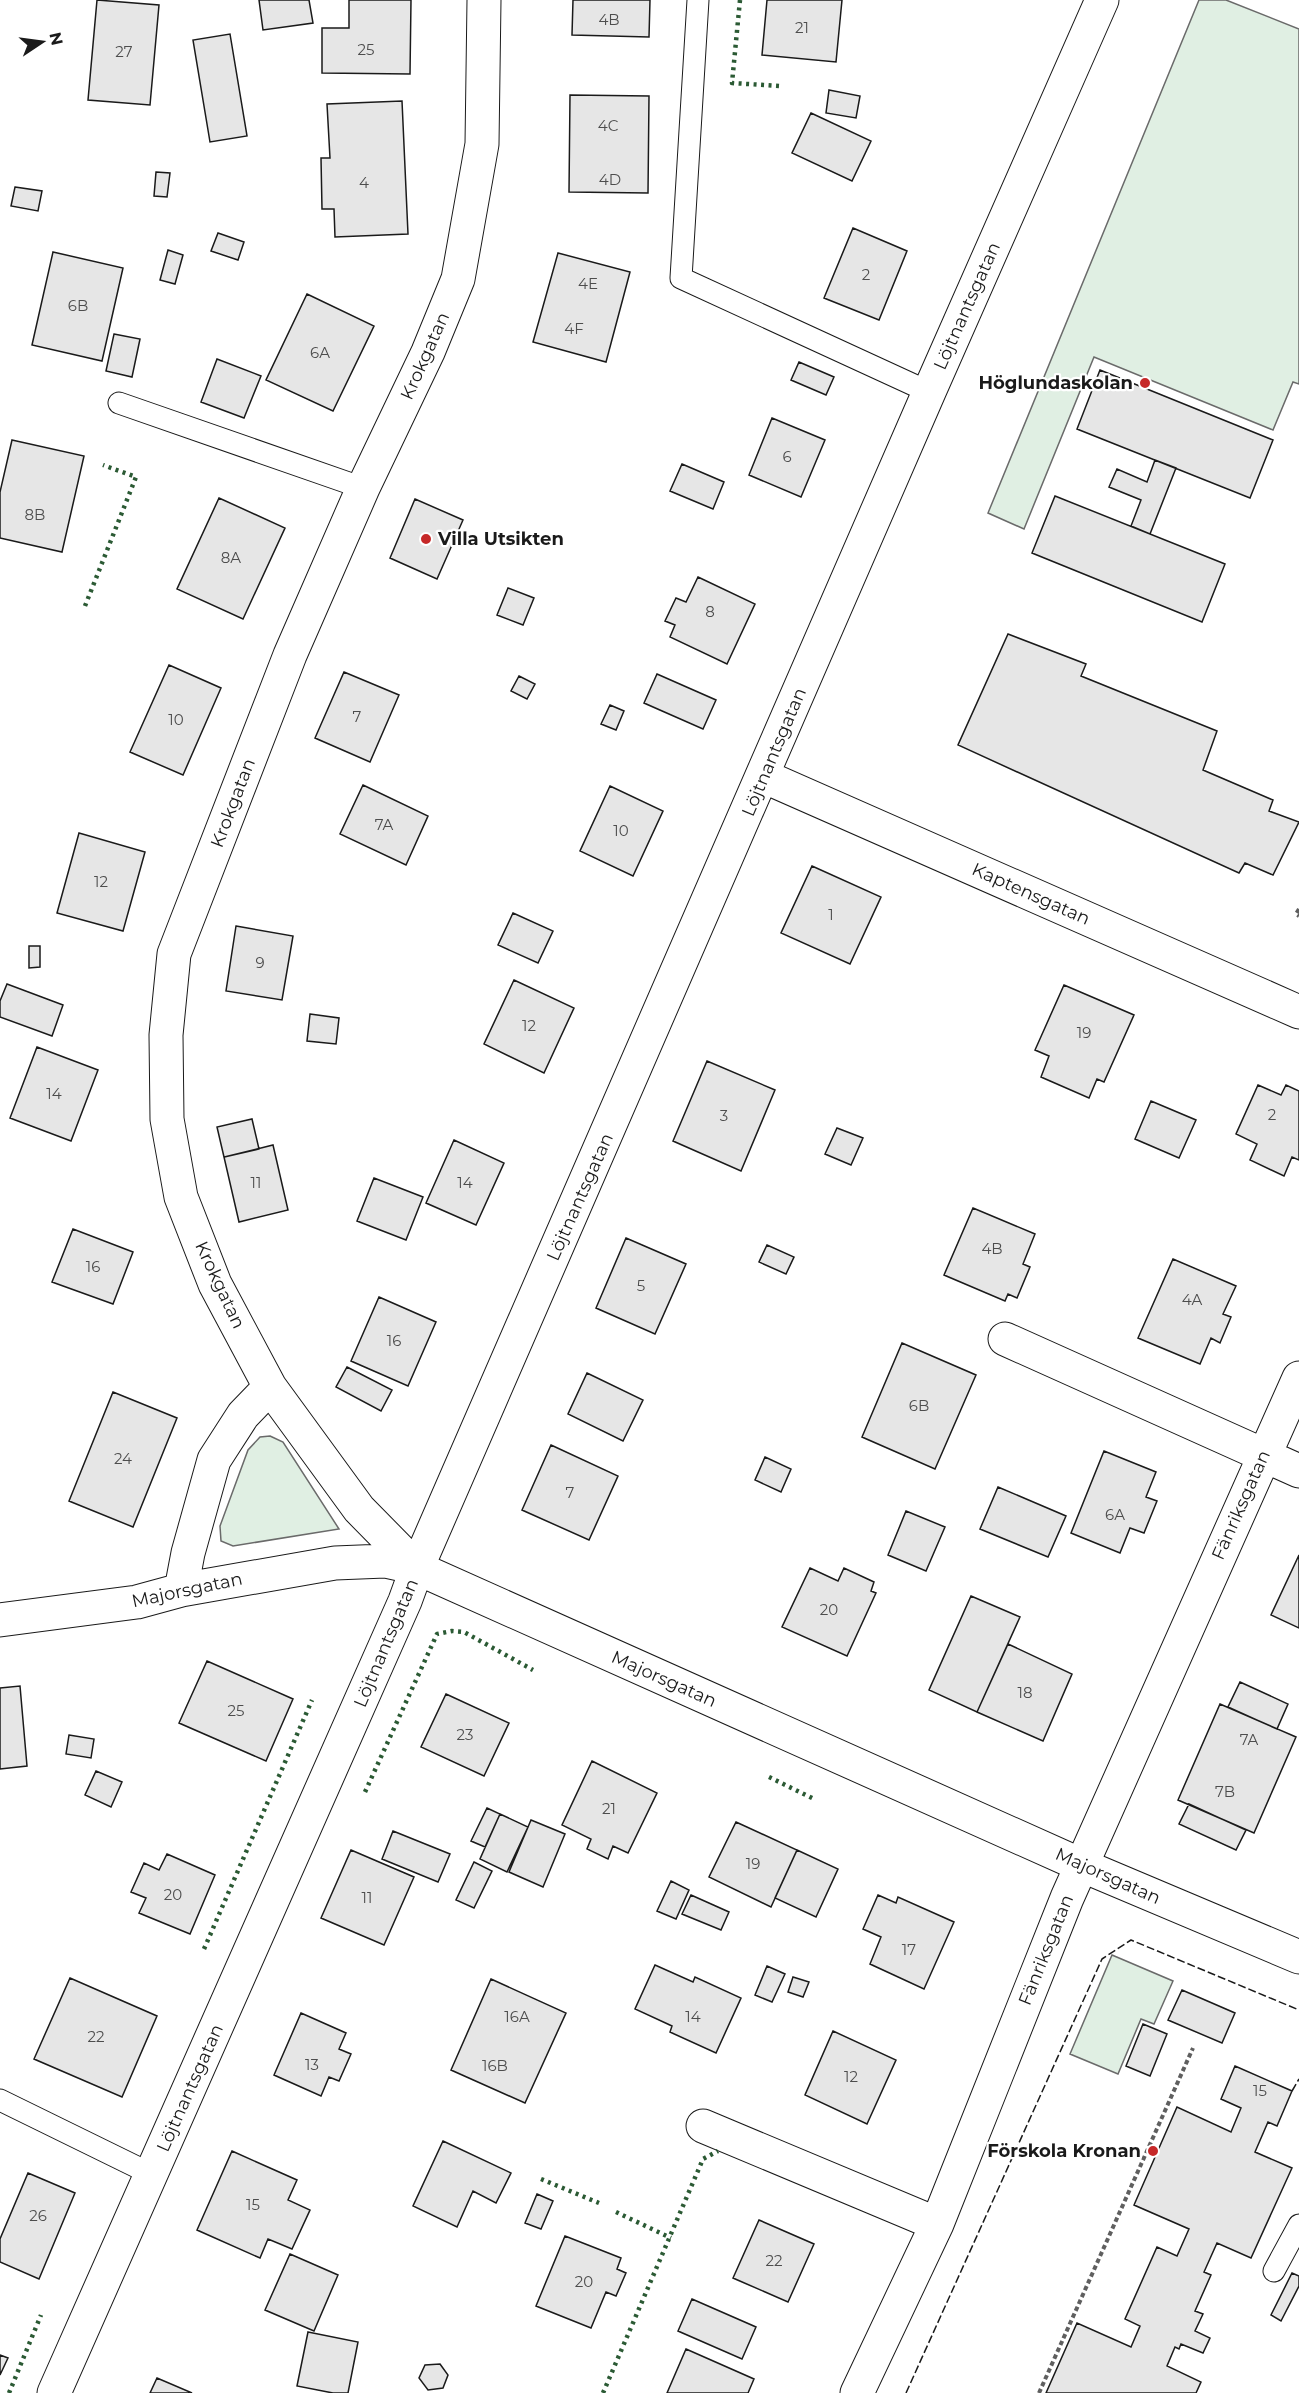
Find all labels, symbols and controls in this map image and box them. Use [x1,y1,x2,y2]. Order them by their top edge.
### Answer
house number: 4B [598,10,620,29]
north arrow [12,12,72,72]
house number: 21 [795,18,809,37]
text: N [45,30,67,47]
house number: 25 [357,40,375,59]
house number: 27 [115,42,133,61]
house number: 4C [598,116,619,135]
house number: 4D [599,170,621,189]
house number: 4 [359,173,369,192]
street label: Löjtnantsgatan [929,239,1005,373]
house number: 2 [862,265,870,284]
house number: 4E [578,274,598,293]
house number: 6B [68,296,88,315]
street label: Krokgatan [396,309,454,403]
house number: 4F [564,319,584,338]
house number: 6A [310,343,330,362]
place label: Höglundaskolan [979,372,1133,394]
marker: Höglundaskolan [1138,376,1152,390]
house number: 6 [782,447,792,466]
house number: 8B [25,505,45,524]
place label: Villa Utsikten [437,528,564,550]
marker: Villa Utsikten [419,532,433,546]
house number: 8A [221,548,241,567]
house number: 8 [705,602,715,621]
street label: Löjtnantsgatan [737,684,811,820]
house number: 7 [353,707,362,726]
house number: 10 [168,710,184,729]
street label: Krokgatan [206,755,260,851]
house number: 7A [375,815,394,834]
house number: 10 [613,821,629,840]
street label: Kaptensgatan [969,858,1093,930]
house number: 12 [94,872,108,891]
house number: 1 [828,905,834,924]
house number: 9 [255,953,265,972]
house number: 12 [522,1016,536,1035]
house number: 19 [1077,1023,1091,1042]
house number: 14 [46,1084,62,1103]
house number: 2 [1268,1105,1276,1124]
house number: 3 [720,1106,728,1125]
street label: Löjtnantsgatan [542,1130,618,1264]
house number: 11 [251,1173,261,1192]
house number: 14 [457,1173,473,1192]
street label: Krokgatan [190,1238,250,1332]
house number: 4B [981,1239,1003,1258]
house number: 16 [86,1257,100,1276]
house number: 5 [637,1276,645,1295]
house number: 4A [1182,1290,1203,1309]
house number: 16 [387,1331,401,1350]
house number: 6B [909,1396,929,1415]
street label: Fänriksgatan [1207,1447,1275,1563]
house number: 24 [114,1449,132,1468]
house number: 7 [566,1483,575,1502]
house number: 6A [1105,1505,1125,1524]
street label: Majorsgatan [130,1568,244,1612]
street label: Löjtnantsgatan [349,1575,423,1711]
house number: 20 [820,1600,838,1619]
street label: Majorsgatan [608,1646,720,1712]
house number: 18 [1018,1683,1033,1702]
house number: 25 [227,1701,245,1720]
house number: 23 [457,1725,473,1744]
house number: 7A [1240,1730,1259,1749]
house number: 7B [1215,1782,1235,1801]
house number: 21 [602,1799,616,1818]
street label: Majorsgatan [1052,1843,1164,1909]
house number: 19 [746,1854,760,1873]
house number: 20 [164,1885,182,1904]
house number: 11 [362,1888,372,1907]
street label: Fänriksgatan [1014,1891,1078,2009]
house number: 17 [902,1940,916,1959]
house number: 16A [504,2007,530,2026]
house number: 14 [685,2007,701,2026]
street label: Löjtnantsgatan [152,2021,228,2155]
house number: 22 [87,2027,105,2046]
house number: 13 [305,2055,319,2074]
house number: 16B [482,2056,508,2075]
house number: 12 [844,2067,858,2086]
house number: 15 [1253,2081,1267,2100]
place label: Förskola Kronan [987,2140,1141,2162]
marker: Förskola Kronan [1146,2144,1160,2158]
house number: 15 [246,2195,260,2214]
house number: 26 [29,2206,47,2225]
house number: 22 [765,2251,783,2270]
house number: 20 [575,2272,593,2291]

